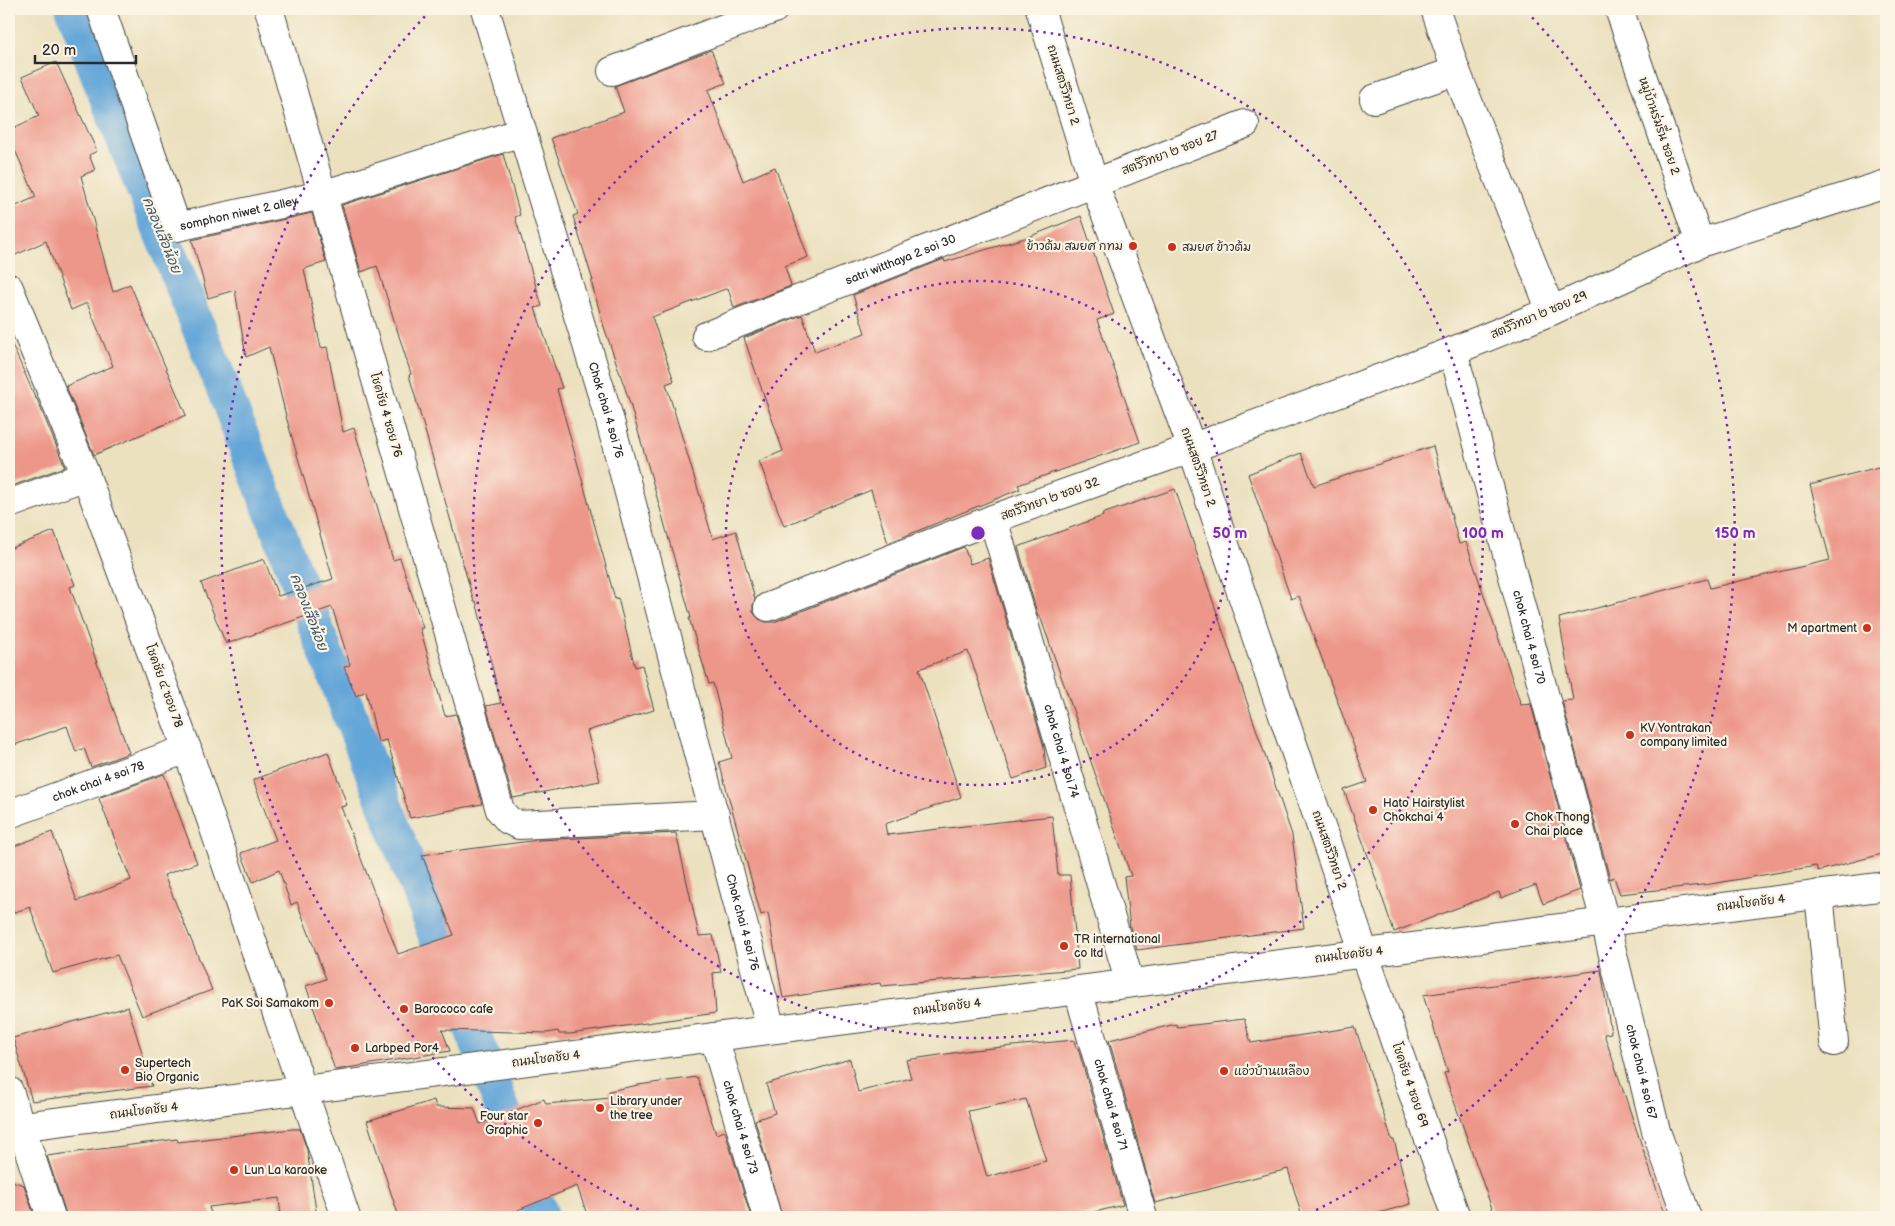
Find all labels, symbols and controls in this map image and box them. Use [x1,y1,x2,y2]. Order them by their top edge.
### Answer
scale bar [35,32,136,64]
text: 20 m [42,41,76,60]
street label: ถนนสตรีวิทยา 2 [1044,43,1082,127]
street label: หมู่บ้านร่มรื่น ซอย 2 [1634,74,1687,177]
street label: สตรีวิทยา ๒ ซอย 27 [1120,128,1221,178]
street label: somphon niwet 2 alley [179,193,299,234]
water label: คลองเสือน้อย [139,194,187,277]
street label: satri witthaya 2 soi 30 [843,231,958,288]
place label: ข้าวต้ม สมยศ กทม [1026,239,1123,254]
marker: ข้าวต้ม สมยศ กทม [1127,240,1139,252]
place label: สมยศ ข้าวต้ม [1182,240,1251,255]
marker: สมยศ ข้าวต้ม [1166,241,1178,253]
street label: สตรีวิทยา ๒ ซอย 29 [1489,288,1590,342]
street label: Chok chai 4 soi 76 [585,360,627,460]
street label: โชคชัย 4 ซอย 76 [367,371,406,459]
street label: ถนนสตรีวิทยา 2 [1177,425,1219,509]
street label: สตรีวิทยา ๒ ซอย 32 [999,474,1101,524]
centre of rings [969,524,987,542]
text: 50 m [1213,524,1248,543]
text: 100 m [1462,524,1504,543]
text: 150 m [1714,524,1756,543]
water label: คลองเสือน้อย [287,571,333,655]
street label: chok chai 4 soi 70 [1509,588,1549,686]
place label: M apartment [1787,621,1857,636]
marker: M apartment [1861,622,1873,634]
street label: โชคชัย ๔ ซอย 78 [142,642,187,730]
street label: chok chai 4 soi 74 [1041,702,1083,800]
place label: KV Yontrakan company limited [1640,721,1727,750]
marker: KV Yontrakan company limited [1624,729,1636,741]
street label: chok chai 4 soi 78 [50,758,146,805]
place label: Hato Hairstylist Chokchai 4 [1383,796,1465,825]
marker: Hato Hairstylist Chokchai 4 [1367,804,1379,816]
street label: ถนนสตรีวิทยา 2 [1308,808,1350,892]
place label: Chok Thong Chai place [1525,810,1590,839]
marker: Chok Thong Chai place [1509,818,1521,830]
street label: Chok chai 4 soi 76 [723,872,763,972]
street label: ถนนโชคชัย 4 [1716,890,1787,915]
place label: TR international co ltd [1074,932,1160,961]
marker: TR international co ltd [1058,940,1070,952]
street label: ถนนโชคชัย 4 [1314,942,1385,967]
street label: ถนนโชคชัย 4 [912,994,983,1019]
place label: PaK Soi Samakom [221,996,319,1011]
marker: PaK Soi Samakom [323,997,335,1009]
place label: Barococo cafe [414,1002,493,1017]
marker: Barococo cafe [398,1003,410,1015]
street label: chok chai 4 soi 67 [1623,1023,1660,1121]
street label: โชคชัย 4 ซอย 69 [1388,1040,1432,1129]
place label: Larbped Por4 [365,1041,440,1056]
marker: Larbped Por4 [349,1042,361,1054]
street label: ถนนโชคชัย 4 [511,1046,582,1071]
place label: Supertech Bio Organic [135,1056,199,1085]
street label: chok chai 4 soi 71 [1091,1057,1131,1152]
place label: แอ่วบ้านเหลือง [1234,1063,1309,1079]
marker: Supertech Bio Organic [119,1064,131,1076]
marker: แอ่วบ้านเหลือง [1218,1065,1230,1077]
street label: chok chai 4 soi 73 [720,1078,761,1176]
place label: Library under the tree [610,1094,683,1123]
street label: ถนนโชคชัย 4 [109,1098,180,1123]
marker: Library under the tree [594,1102,606,1114]
place label: Four star Graphic [480,1109,529,1138]
marker: Four star Graphic [532,1117,544,1129]
place label: Lun La karaoke [244,1163,327,1178]
marker: Lun La karaoke [228,1164,240,1176]

